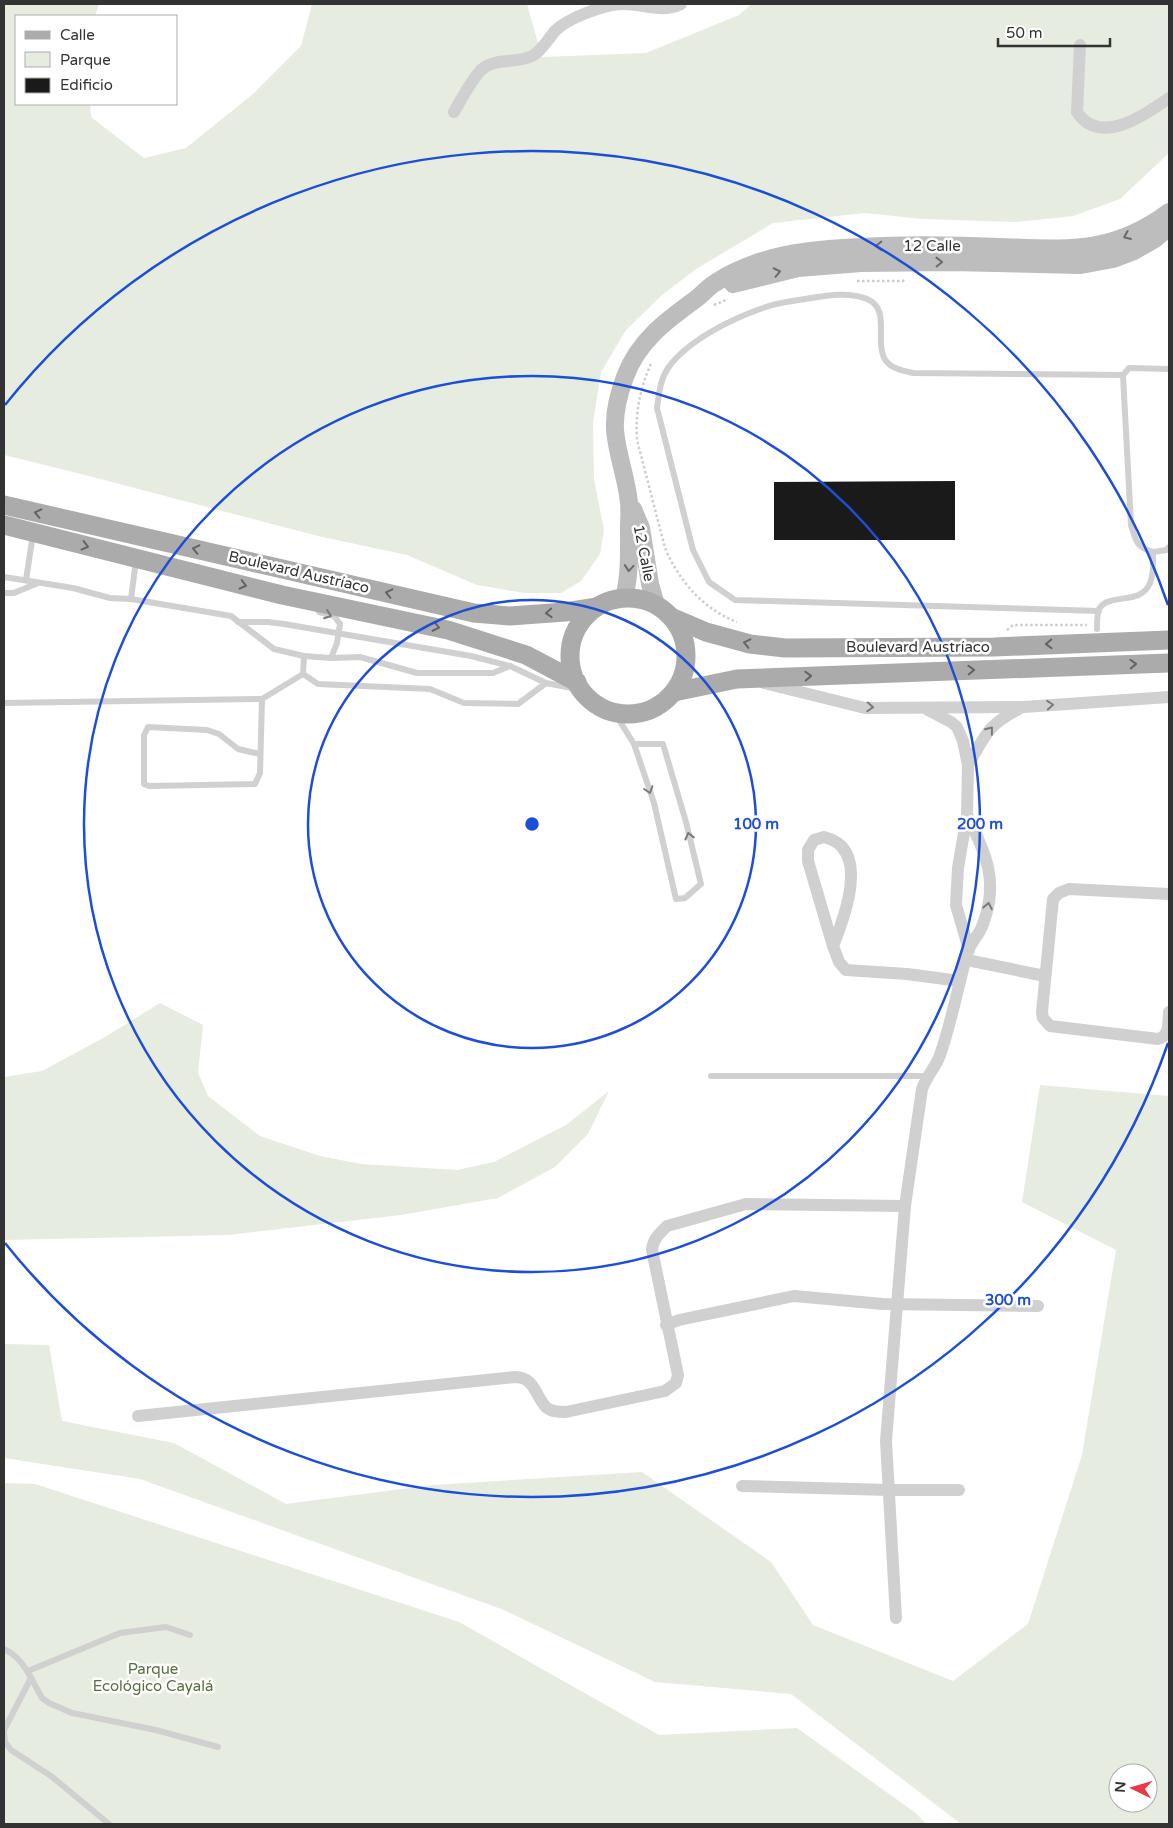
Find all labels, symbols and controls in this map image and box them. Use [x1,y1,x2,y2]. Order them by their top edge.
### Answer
legend [15,15,178,105]
scale bar [998,15,1110,47]
text: 50 m [1006,24,1043,42]
text: Calle [60,26,95,44]
text: Parque [60,51,111,69]
text: Edificio [60,76,113,94]
one-way arrow [1123,229,1132,240]
street label: 12 Calle [903,237,961,255]
one-way arrow [875,241,882,251]
one-way arrow [936,257,943,267]
one-way arrow [773,267,782,278]
one-way arrow [33,508,42,518]
street label: 12 Calle [630,523,658,583]
one-way arrow [80,540,88,550]
one-way arrow [192,544,201,554]
street label: Boulevard Austríaco [227,547,371,597]
one-way arrow [623,564,634,572]
one-way arrow [238,579,247,590]
one-way arrow [384,588,393,599]
one-way arrow [544,608,552,619]
one-way arrow [323,609,332,619]
one-way arrow [431,621,440,632]
one-way arrow [743,638,752,649]
street label: Boulevard Austríaco [846,638,990,656]
one-way arrow [1045,639,1053,650]
one-way arrow [1130,659,1137,669]
one-way arrow [968,665,975,675]
one-way arrow [805,671,813,681]
one-way arrow [1046,700,1054,711]
one-way arrow [866,702,874,713]
one-way arrow [985,726,994,735]
one-way arrow [644,785,654,794]
centre of rings [523,815,541,833]
text: 100 m [733,815,779,833]
text: 200 m [957,815,1003,833]
one-way arrow [684,832,695,841]
one-way arrow [983,901,993,910]
text: 300 m [985,1291,1031,1309]
park label: Parque Ecológico Cayalá [93,1660,213,1695]
north arrow [1108,1763,1158,1813]
text: N [1112,1781,1130,1793]

